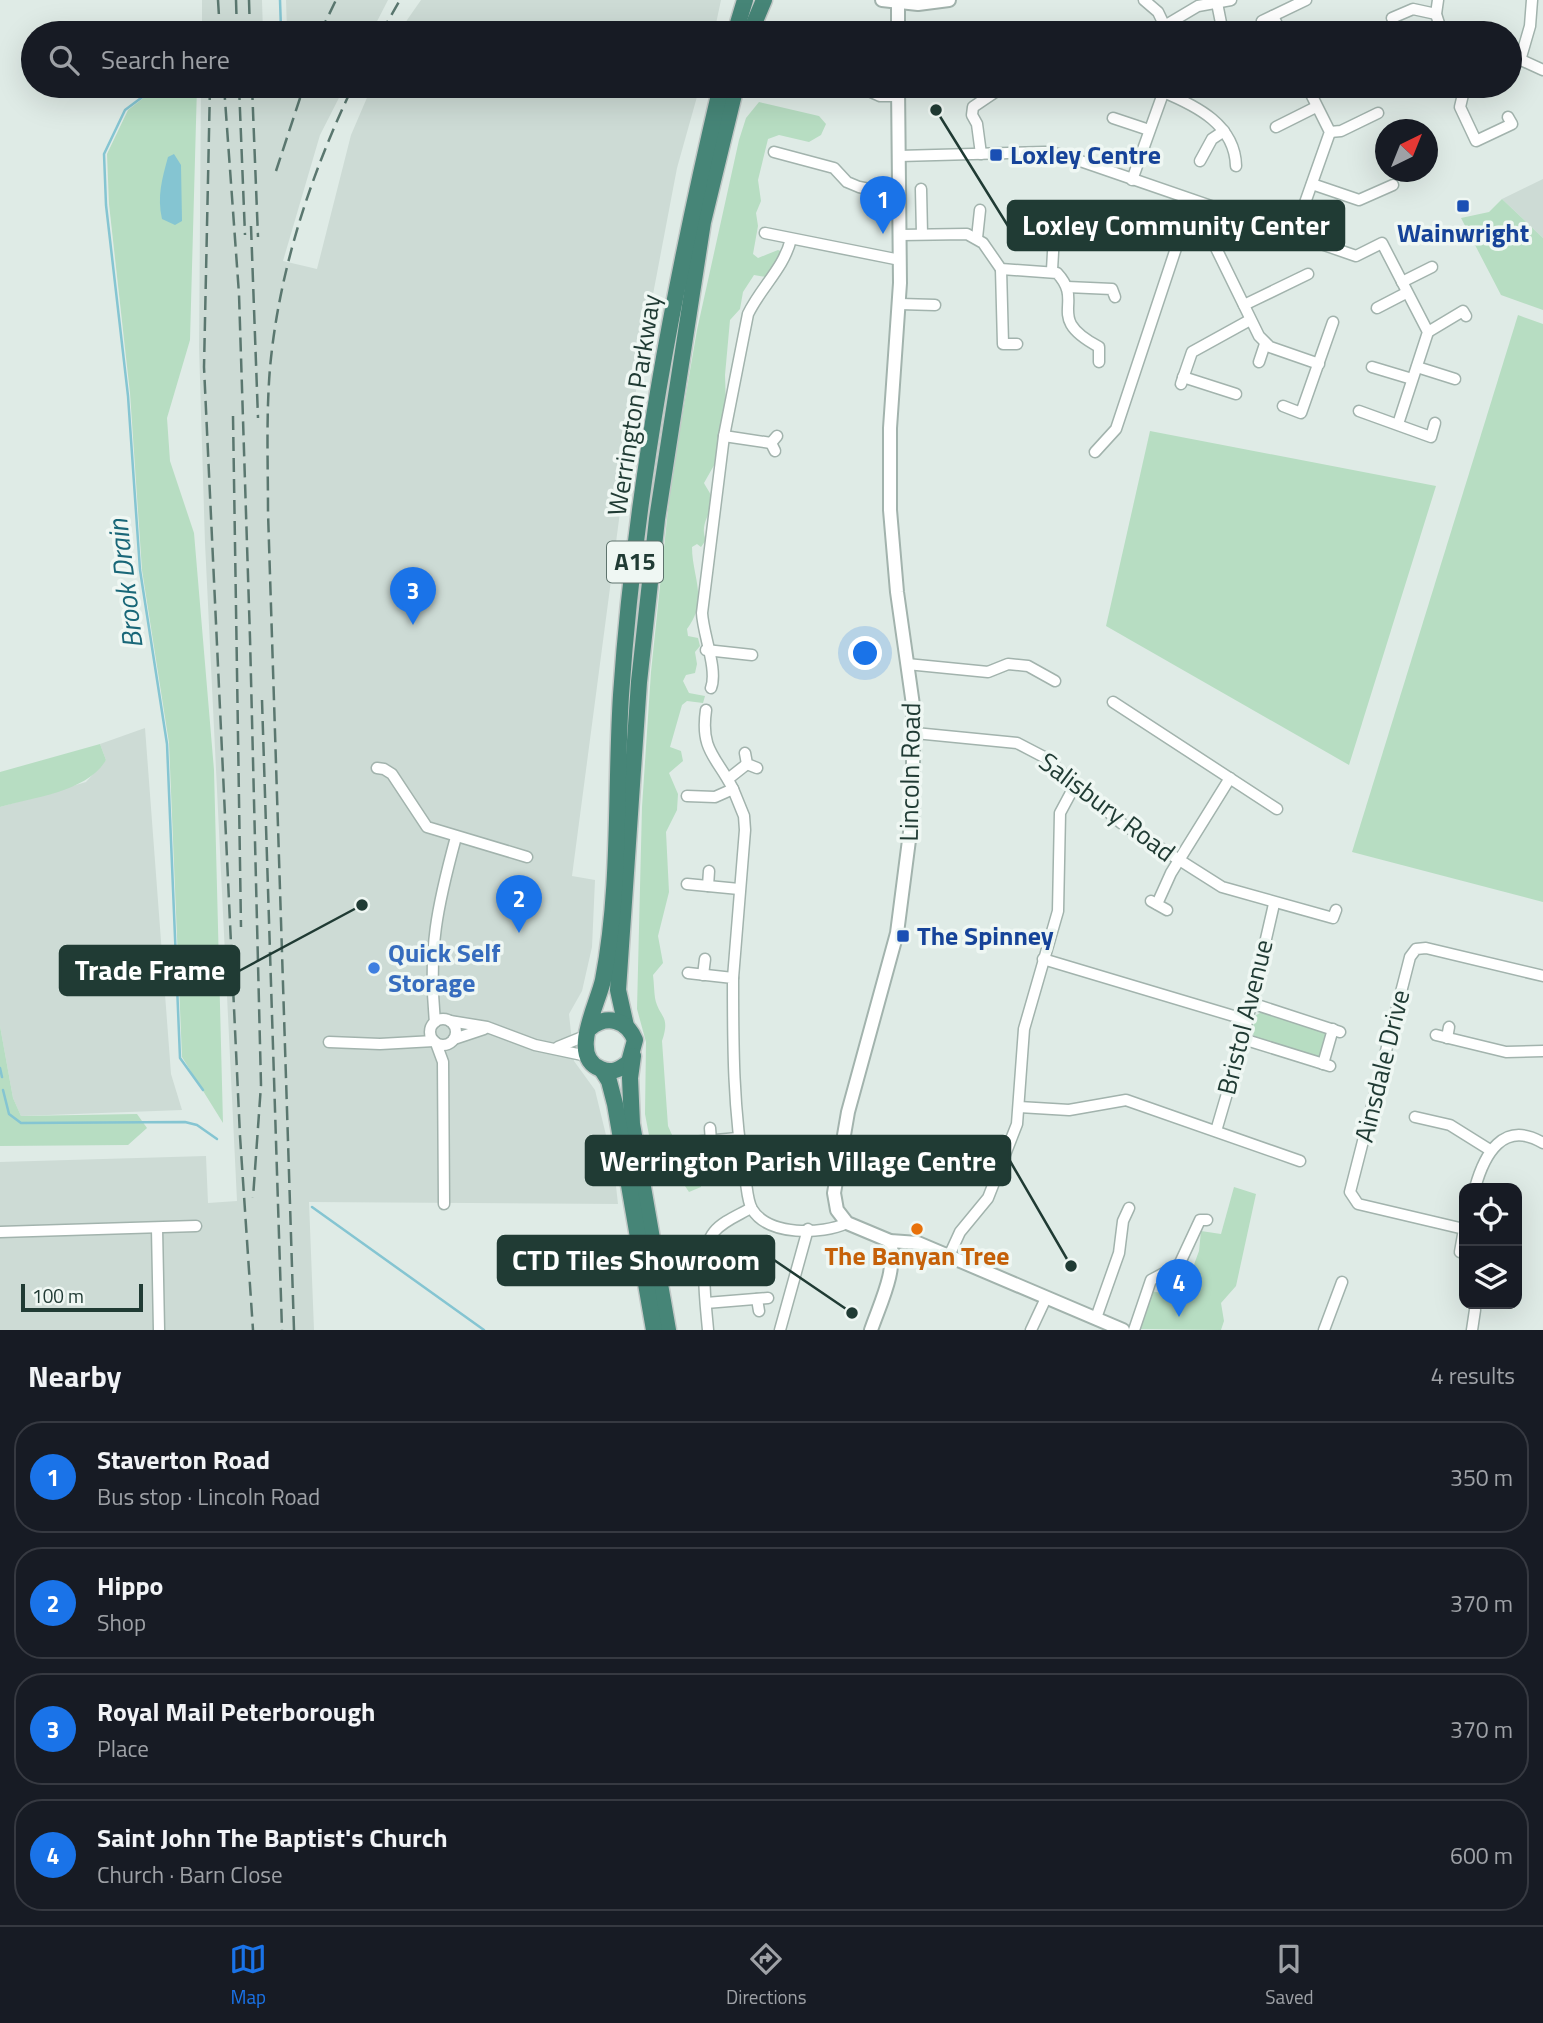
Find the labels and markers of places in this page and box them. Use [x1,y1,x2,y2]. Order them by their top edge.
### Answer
place label: Loxley Centre [1010,135,1161,174]
marker: Loxley Centre [988,147,1004,163]
pin: 1 [860,176,906,234]
marker: Wainwright [1455,198,1471,214]
callout: Loxley Community Center [1008,201,1344,250]
place label: Wainwright [1397,213,1529,252]
pin: 3 [390,567,436,625]
pin: 2 [496,875,542,933]
place label: The Spinney [917,916,1054,955]
marker: The Spinney [895,928,911,944]
place label: Quick Self Storage [388,933,500,1002]
callout: Trade Frame [60,946,239,995]
marker: Quick Self Storage [366,960,382,976]
callout: Werrington Parish Village Centre [586,1136,1010,1185]
marker: The Banyan Tree [909,1221,925,1237]
callout: CTD Tiles Showroom [498,1236,774,1285]
place label: The Banyan Tree [824,1236,1010,1275]
pin: 4 [1156,1259,1202,1317]

